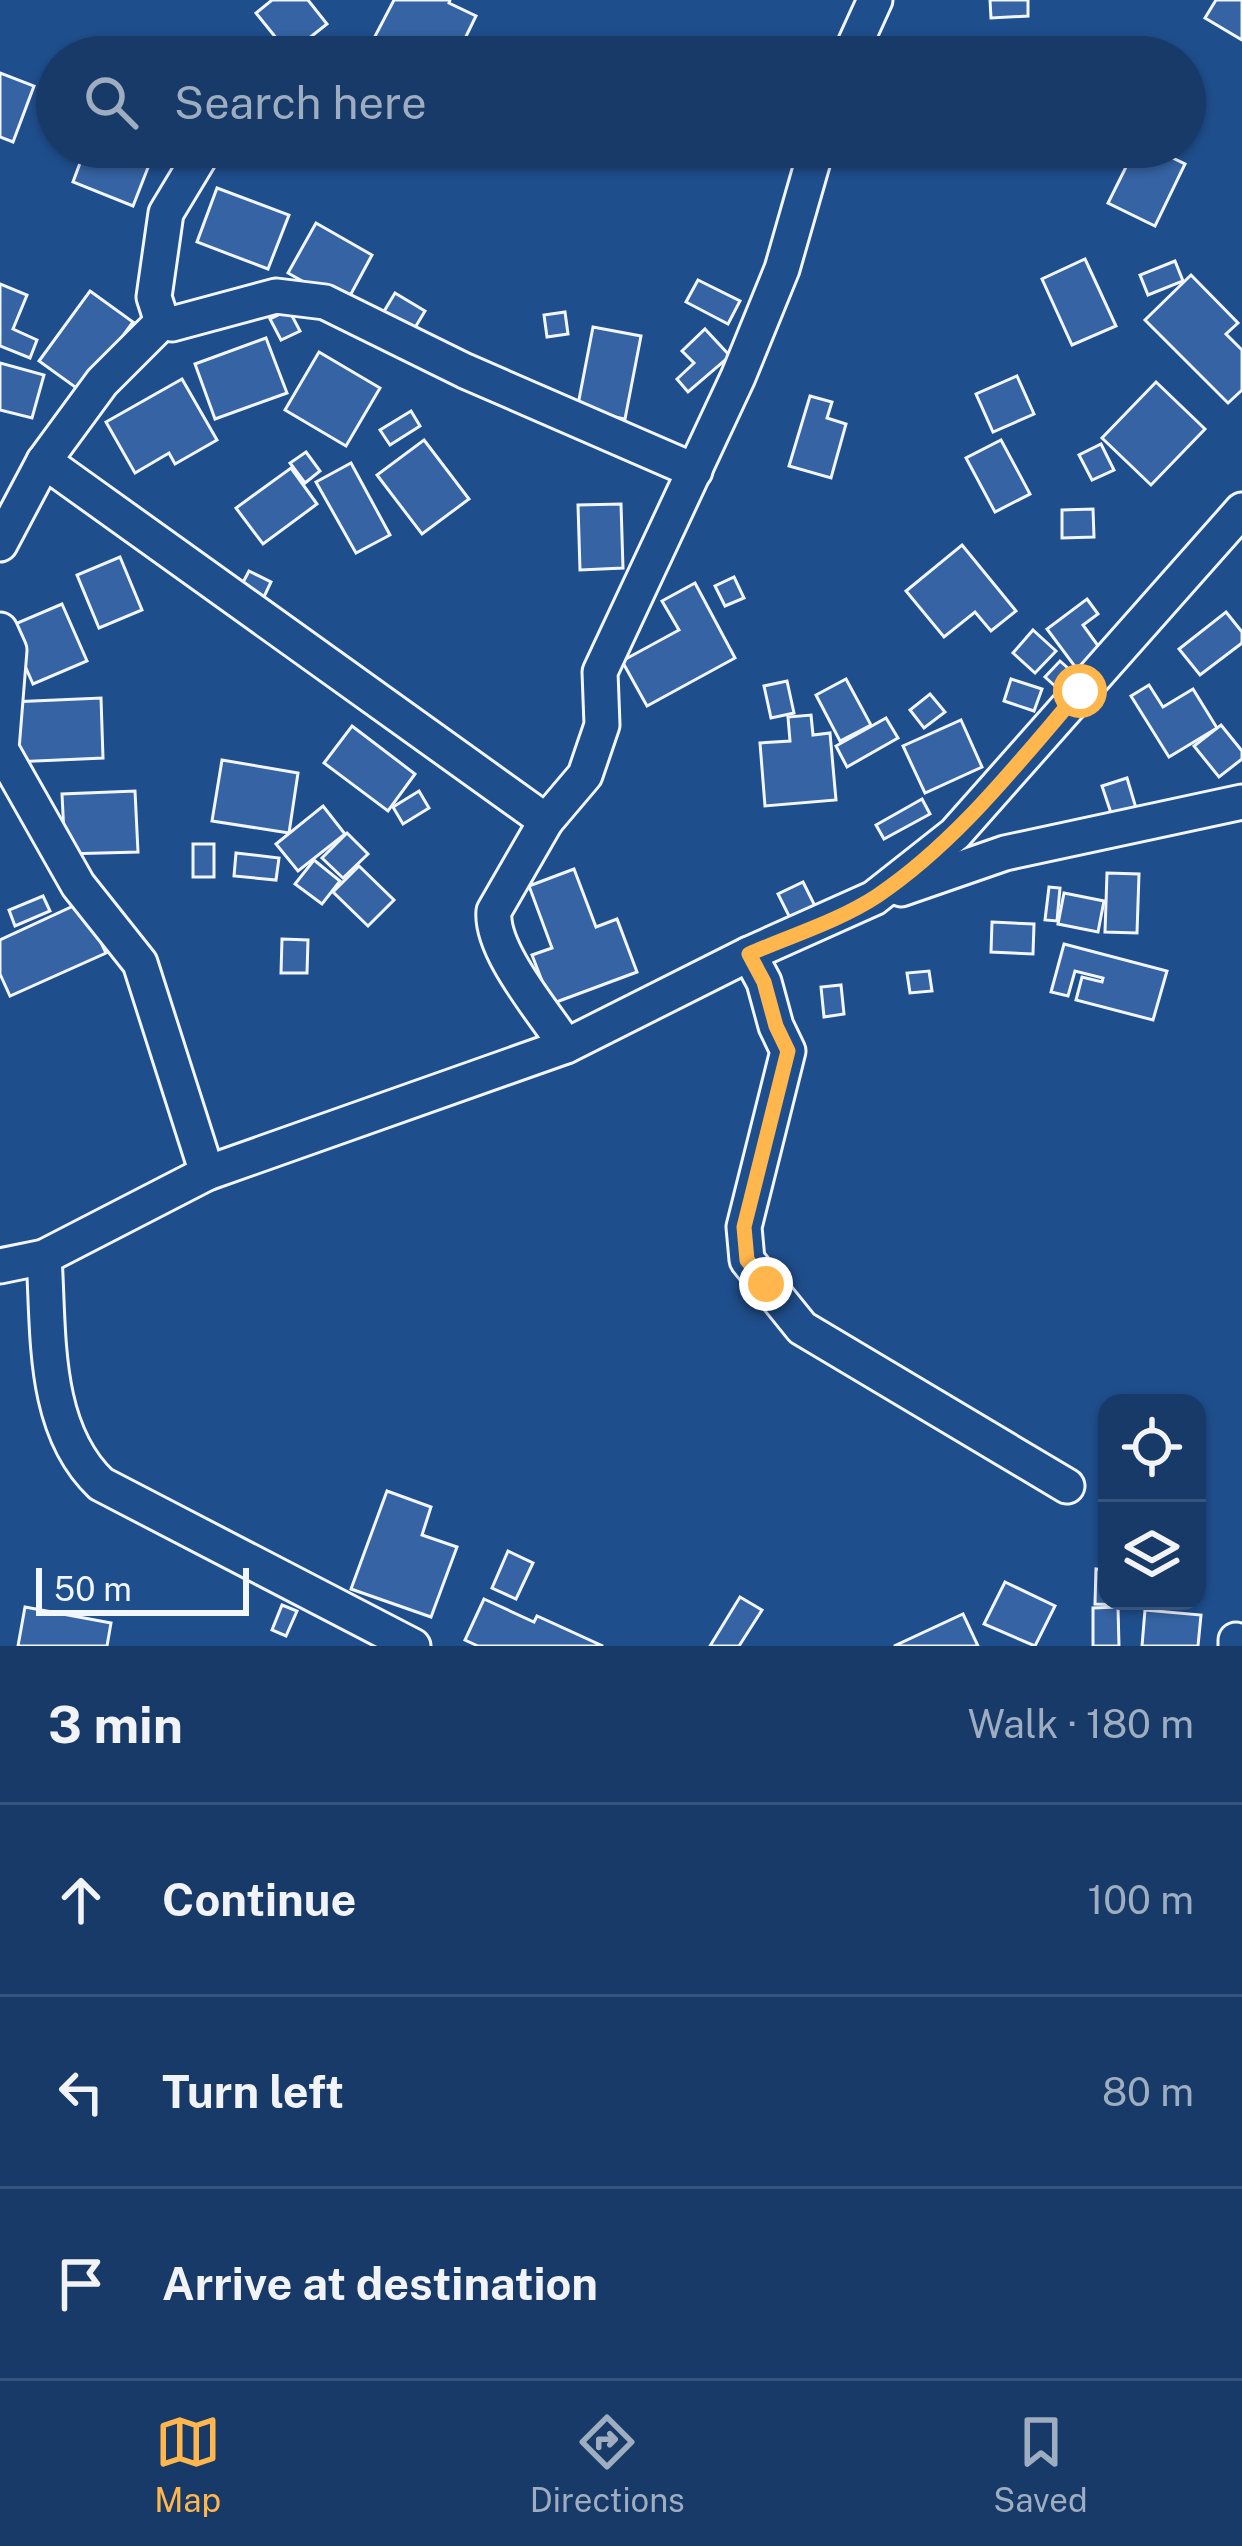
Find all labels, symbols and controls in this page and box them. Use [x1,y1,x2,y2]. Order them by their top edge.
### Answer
search box [36,36,1206,168]
icon: search [78,69,144,135]
text: Search here [174,76,427,129]
route start [1053,664,1107,718]
route end [739,1257,793,1311]
map controls [1098,1394,1206,1610]
button: locate [1098,1394,1206,1502]
button: layers [1098,1502,1206,1610]
scale bar [36,1562,249,1615]
text: 50 m [54,1570,132,1608]
text: 3 min [48,1695,183,1754]
text: Walk · 180 m [968,1701,1194,1747]
icon: ahead [48,1867,114,1933]
text: Continue [162,1873,356,1926]
text: 100 m [1087,1877,1194,1923]
icon: left [48,2059,114,2125]
text: Turn left [162,2065,344,2118]
text: 80 m [1102,2069,1194,2115]
icon: arrive [48,2251,114,2317]
text: Arrive at destination [162,2257,598,2310]
tab: Map [154,2409,221,2519]
tab: Directions [530,2409,685,2519]
tab: Saved [993,2409,1088,2519]

